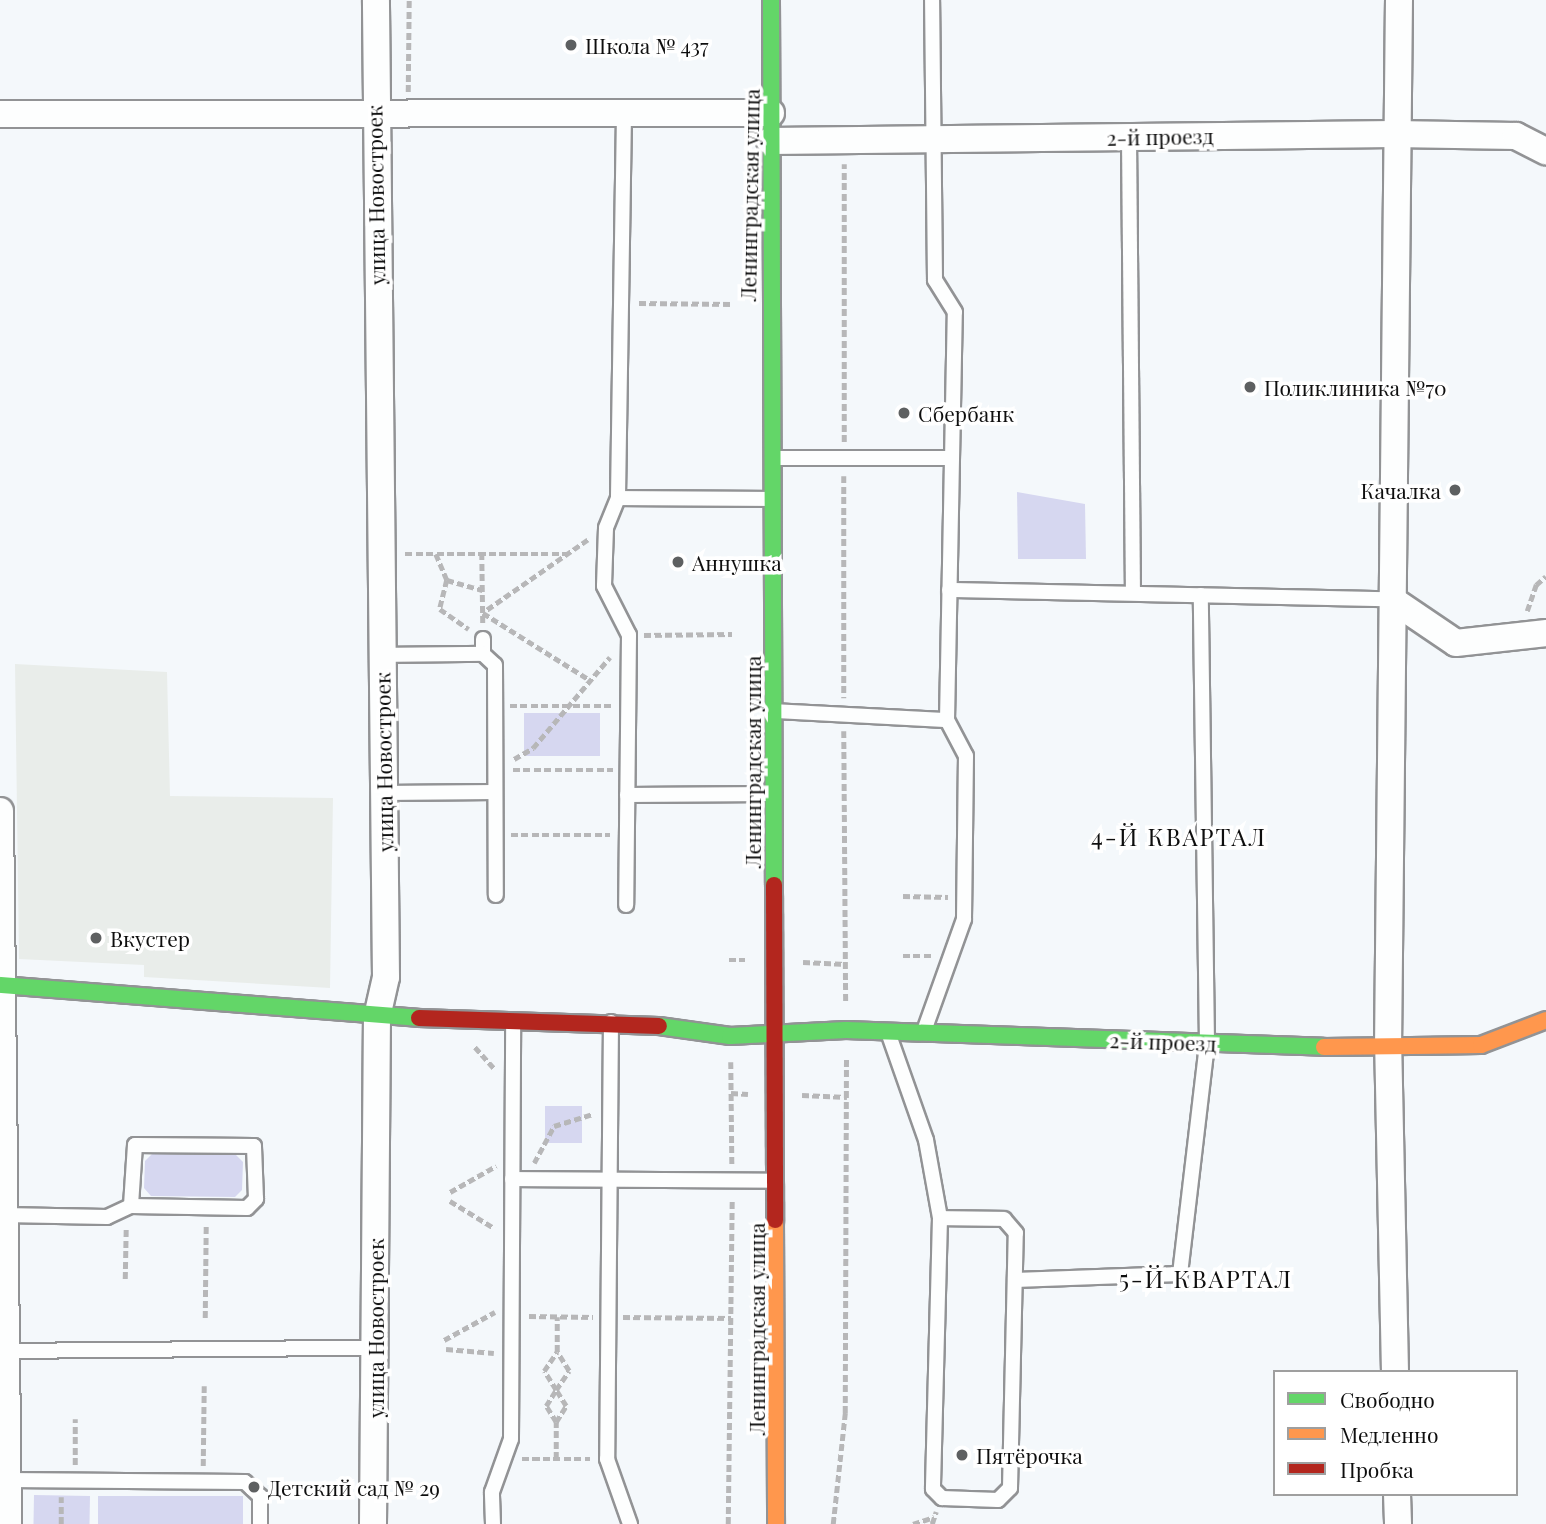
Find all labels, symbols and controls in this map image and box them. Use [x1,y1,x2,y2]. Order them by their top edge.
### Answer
place label: Школа № 437 [585,32,709,58]
marker: Школа № 437 [563,37,579,53]
street label: Ленинградская улица [735,88,763,302]
street label: улица Новостроек [361,105,389,285]
street label: 2-й проезд [1106,122,1214,150]
place label: Поликлиника №70 [1264,374,1447,400]
marker: Поликлиника №70 [1242,379,1258,395]
place label: Сбербанк [918,400,1014,426]
marker: Сбербанк [896,405,912,421]
place label: Качалка [1360,477,1441,503]
marker: Качалка [1447,482,1463,498]
place label: Аннушка [692,549,782,575]
marker: Аннушка [670,554,686,570]
street label: Ленинградская улица [739,656,765,868]
street label: улица Новостроек [369,672,397,852]
district label: 4-Й КВАРТАЛ [1092,823,1266,851]
place label: Вкустер [110,925,190,951]
marker: Вкустер [88,930,104,946]
street label: 2-й проезд [1109,1027,1217,1055]
street label: Ленинградская улица [743,1223,769,1435]
street label: улица Новостроек [362,1238,388,1418]
district label: 5-Й КВАРТАЛ [1120,1265,1292,1293]
legend [1273,1370,1518,1496]
text: Свободно [1340,1385,1435,1413]
text: Медленно [1340,1420,1438,1448]
place label: Пятёрочка [976,1442,1083,1468]
marker: Пятёрочка [954,1447,970,1463]
text: Пробка [1340,1455,1414,1483]
place label: Детский сад № 29 [268,1474,440,1500]
marker: Детский сад № 29 [246,1479,262,1495]

